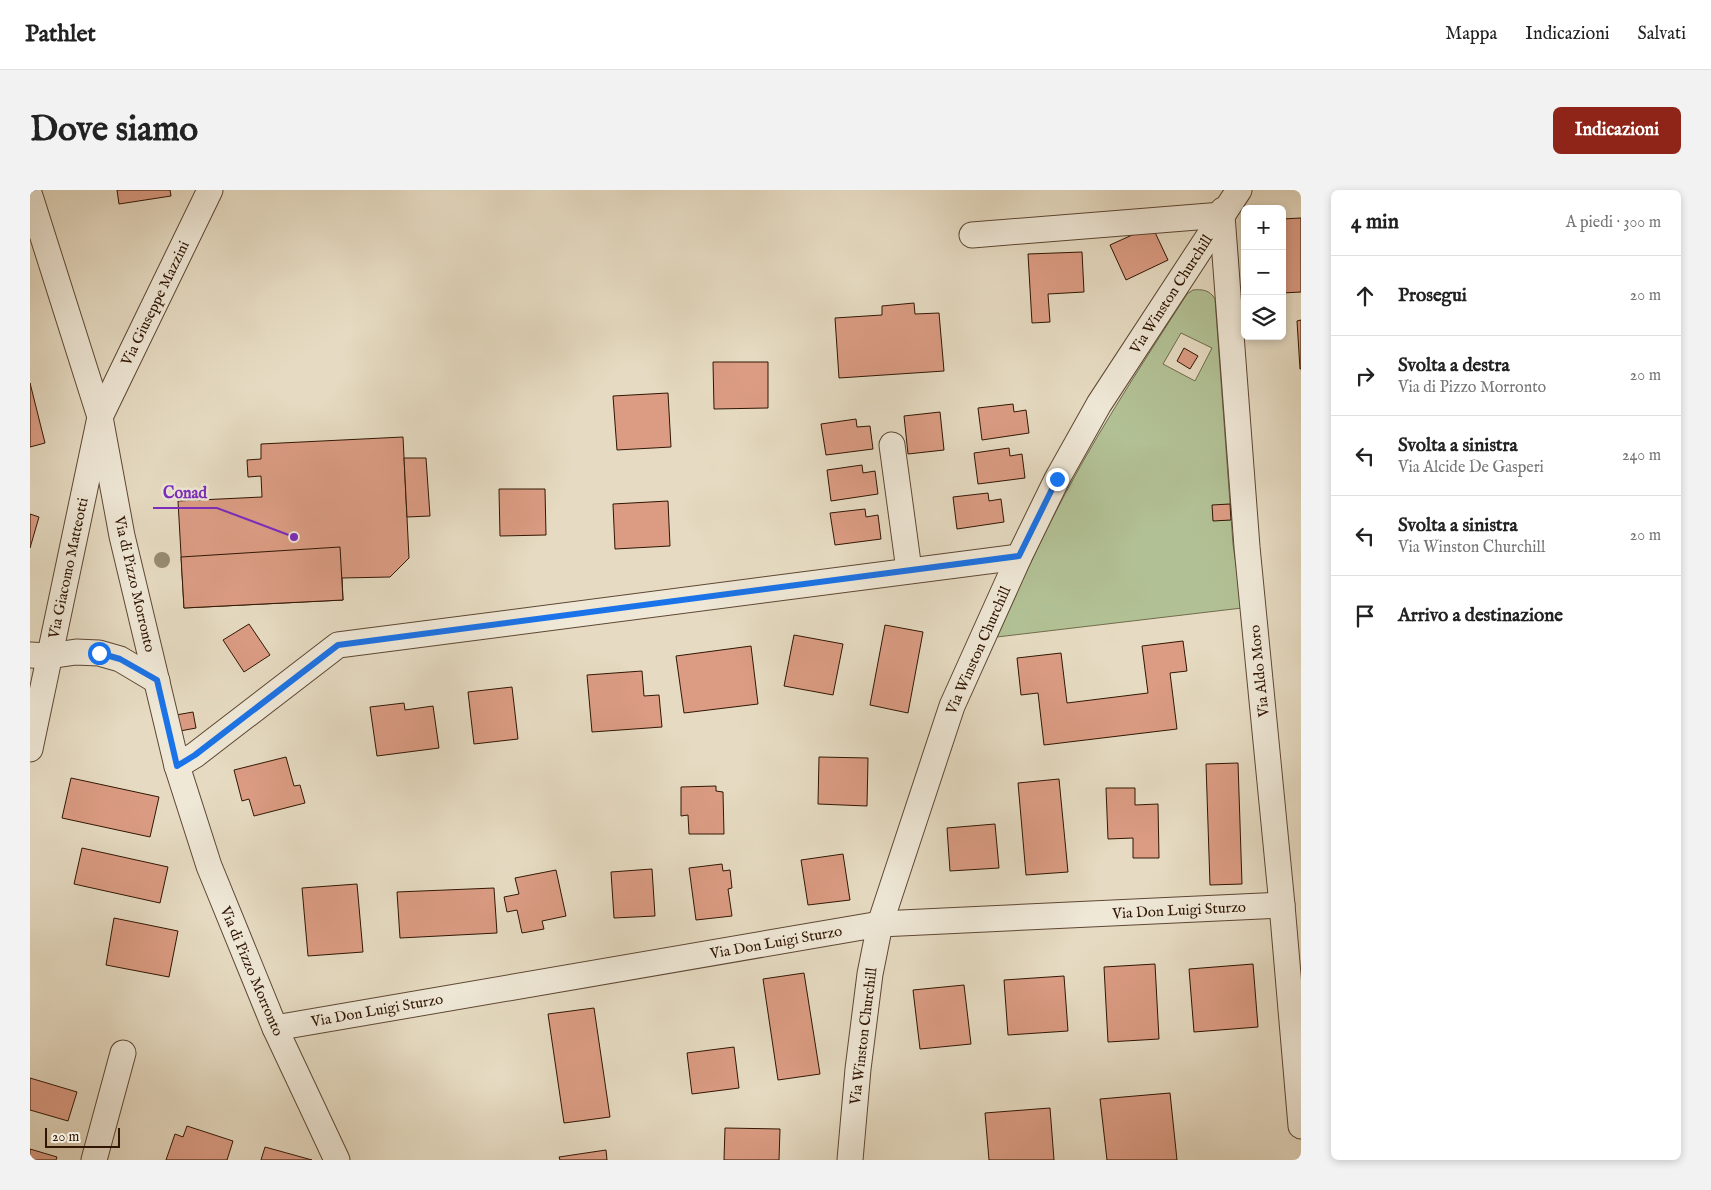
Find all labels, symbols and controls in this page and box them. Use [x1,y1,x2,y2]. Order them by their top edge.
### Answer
text: Pathlet [25,19,96,50]
text: Mappa [1445,23,1497,46]
text: Indicazioni [1525,23,1610,46]
text: Salvati [1638,23,1686,46]
button: Indicazioni [1553,107,1681,154]
text: Dove siamo [30,108,198,153]
map controls [1241,205,1286,340]
button: + [1241,205,1286,250]
text: 4 min [1351,209,1399,236]
text: A piedi · 300 m [1566,213,1661,233]
street label: Via Winston Churchill [1125,230,1217,358]
street label: Via Giuseppe Mazzini [117,238,194,370]
button: − [1241,250,1286,295]
icon: ahead [1351,282,1379,310]
text: Prosegui [1398,284,1467,308]
text: 20 m [1630,286,1661,306]
button: layers [1241,295,1286,340]
text: Svolta a destra [1398,354,1510,378]
icon: right [1351,362,1379,390]
text: 20 m [1630,366,1661,386]
text: Via di Pizzo Morronto [1398,378,1546,398]
text: Svolta a sinistra [1398,434,1518,458]
icon: left [1351,442,1379,470]
text: 240 m [1622,446,1661,466]
text: Via Alcide De Gasperi [1398,458,1544,478]
route end [1046,468,1069,491]
callout: Conad [153,477,217,508]
text: Conad [163,484,207,504]
street label: Via Giacomo Matteotti [44,496,93,641]
street label: Via di Pizzo Morronto [109,513,159,654]
text: Svolta a sinistra [1398,514,1518,538]
icon: left [1351,522,1379,550]
text: 20 m [1630,526,1661,546]
text: Via Winston Churchill [1398,538,1545,558]
street label: Via Winston Churchill [941,582,1016,718]
icon: arrive [1351,602,1379,630]
text: Arrivo a destinazione [1398,604,1563,628]
street label: Via Aldo Moro [1245,624,1274,719]
route start [88,642,111,665]
street label: Via Don Luigi Sturzo [1111,898,1246,924]
street label: Via di Pizzo Morronto [215,903,287,1039]
street label: Via Don Luigi Sturzo [707,922,844,964]
street label: Via Winston Churchill [846,965,881,1107]
street label: Via Don Luigi Sturzo [308,990,445,1032]
scale bar [45,1125,120,1148]
text: 20 m [52,1128,79,1146]

